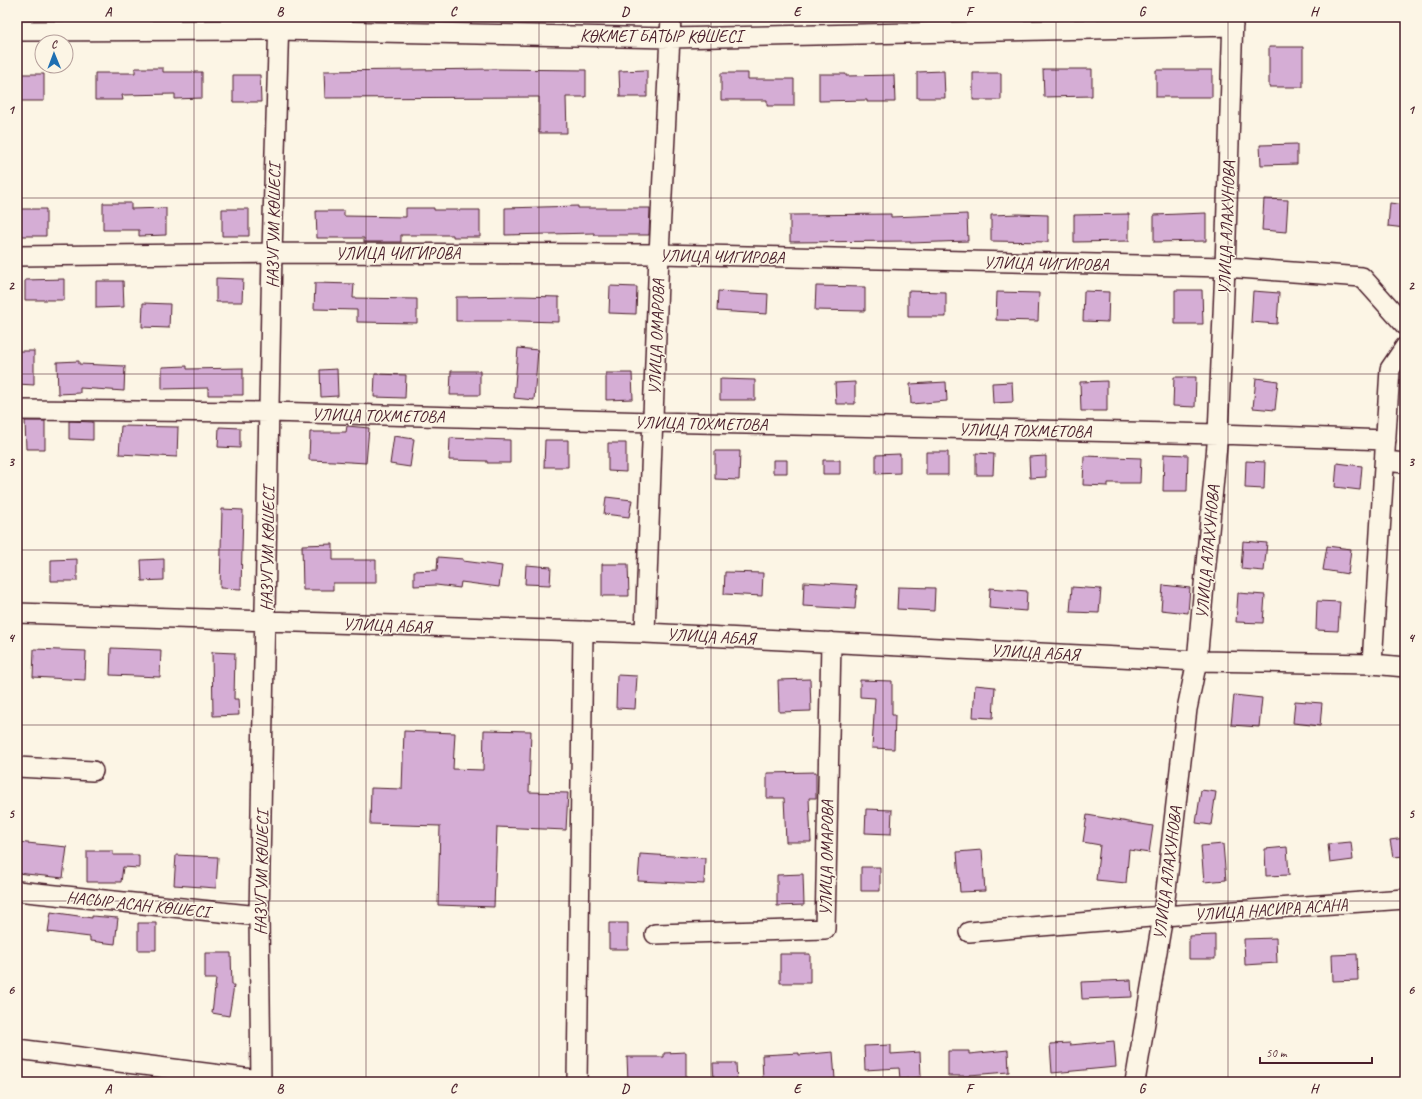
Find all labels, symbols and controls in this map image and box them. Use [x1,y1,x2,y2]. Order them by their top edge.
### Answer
text: A [105,4,113,20]
text: B [277,4,285,20]
text: C [450,4,458,20]
text: D [621,4,630,20]
text: E [794,4,803,20]
text: F [966,4,975,20]
text: G [1139,4,1147,20]
text: H [1310,4,1320,20]
street label: КӨКМЕТ БАТЫР КӨШЕСІ [580,26,746,47]
north arrow [34,34,74,74]
text: С [51,37,58,51]
text: 1 [8,102,16,118]
text: 1 [1408,102,1416,118]
street label: НАЗУГУМ КӨШЕСІ [262,159,285,288]
street label: УЛИЦА АЛАХУНОВА [1214,160,1239,295]
street label: УЛИЦА ЧИГИРОВА [336,243,462,264]
street label: УЛИЦА ЧИГИРОВА [659,245,786,268]
street label: УЛИЦА ЧИГИРОВА [983,252,1110,275]
text: 2 [8,278,15,294]
street label: УЛИЦА ОМАРОВА [644,278,669,395]
text: 2 [1408,278,1415,294]
street label: УЛИЦА ТОХМЕТОВА [311,404,446,427]
street label: УЛИЦА ТОХМЕТОВА [634,412,769,435]
street label: УЛИЦА ТОХМЕТОВА [958,419,1093,442]
text: 3 [8,454,15,470]
text: 3 [1408,454,1415,470]
street label: НАЗУГУМ КӨШЕСІ [256,482,279,611]
street label: УЛИЦА АЛАХУНОВА [1191,484,1224,620]
street label: УЛИЦА АБАЯ [342,613,434,638]
street label: УЛИЦА АБАЯ [666,624,759,649]
text: 4 [8,630,16,646]
text: 4 [1408,630,1416,646]
street label: УЛИЦА АБАЯ [990,640,1083,665]
street label: УЛИЦА ОМАРОВА [815,799,838,916]
street label: УЛИЦА АЛАХУНОВА [1149,805,1186,941]
text: 5 [8,806,15,822]
street label: НАЗУГУМ КӨШЕСІ [250,806,273,935]
text: 5 [1408,806,1415,822]
street label: НАСЫР АСАН КӨШЕСІ [65,887,215,923]
street label: УЛИЦА НАСИРА АСАНА [1194,894,1349,925]
text: 6 [8,982,15,998]
text: 6 [1408,982,1415,998]
scale bar [1260,1039,1372,1065]
text: 50 m [1266,1045,1288,1061]
text: A [105,1081,113,1097]
text: B [277,1081,285,1097]
text: C [450,1081,458,1097]
text: D [621,1081,630,1097]
text: E [794,1081,803,1097]
text: F [966,1081,975,1097]
text: G [1139,1081,1147,1097]
text: H [1310,1081,1320,1097]

